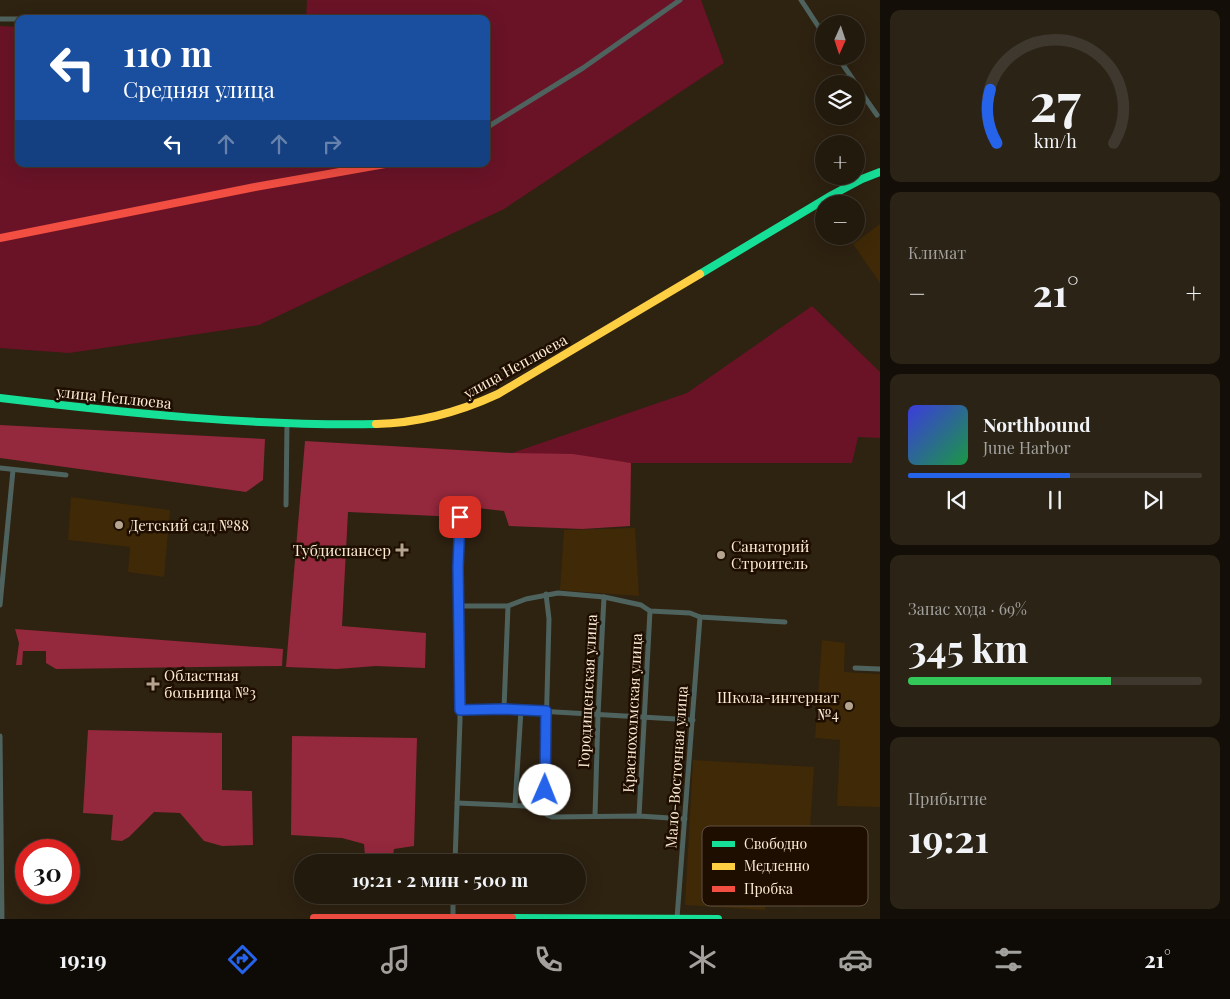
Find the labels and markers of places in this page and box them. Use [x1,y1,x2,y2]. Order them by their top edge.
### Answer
pin [439,496,481,538]
place label: Детский сад №88 [129,515,249,535]
marker: Детский сад №88 [113,519,125,531]
place label: Санаторий Строитель [731,536,809,573]
place label: Тубдиспансер [293,540,391,560]
marker: Тубдиспансер [395,543,409,557]
marker: Санаторий Строитель [715,549,727,561]
place label: Областная больница №3 [164,665,256,702]
marker: Областная больница №3 [146,677,160,691]
place label: Школа-интернат №4 [717,687,839,724]
marker: Школа-интернат №4 [843,700,855,712]

